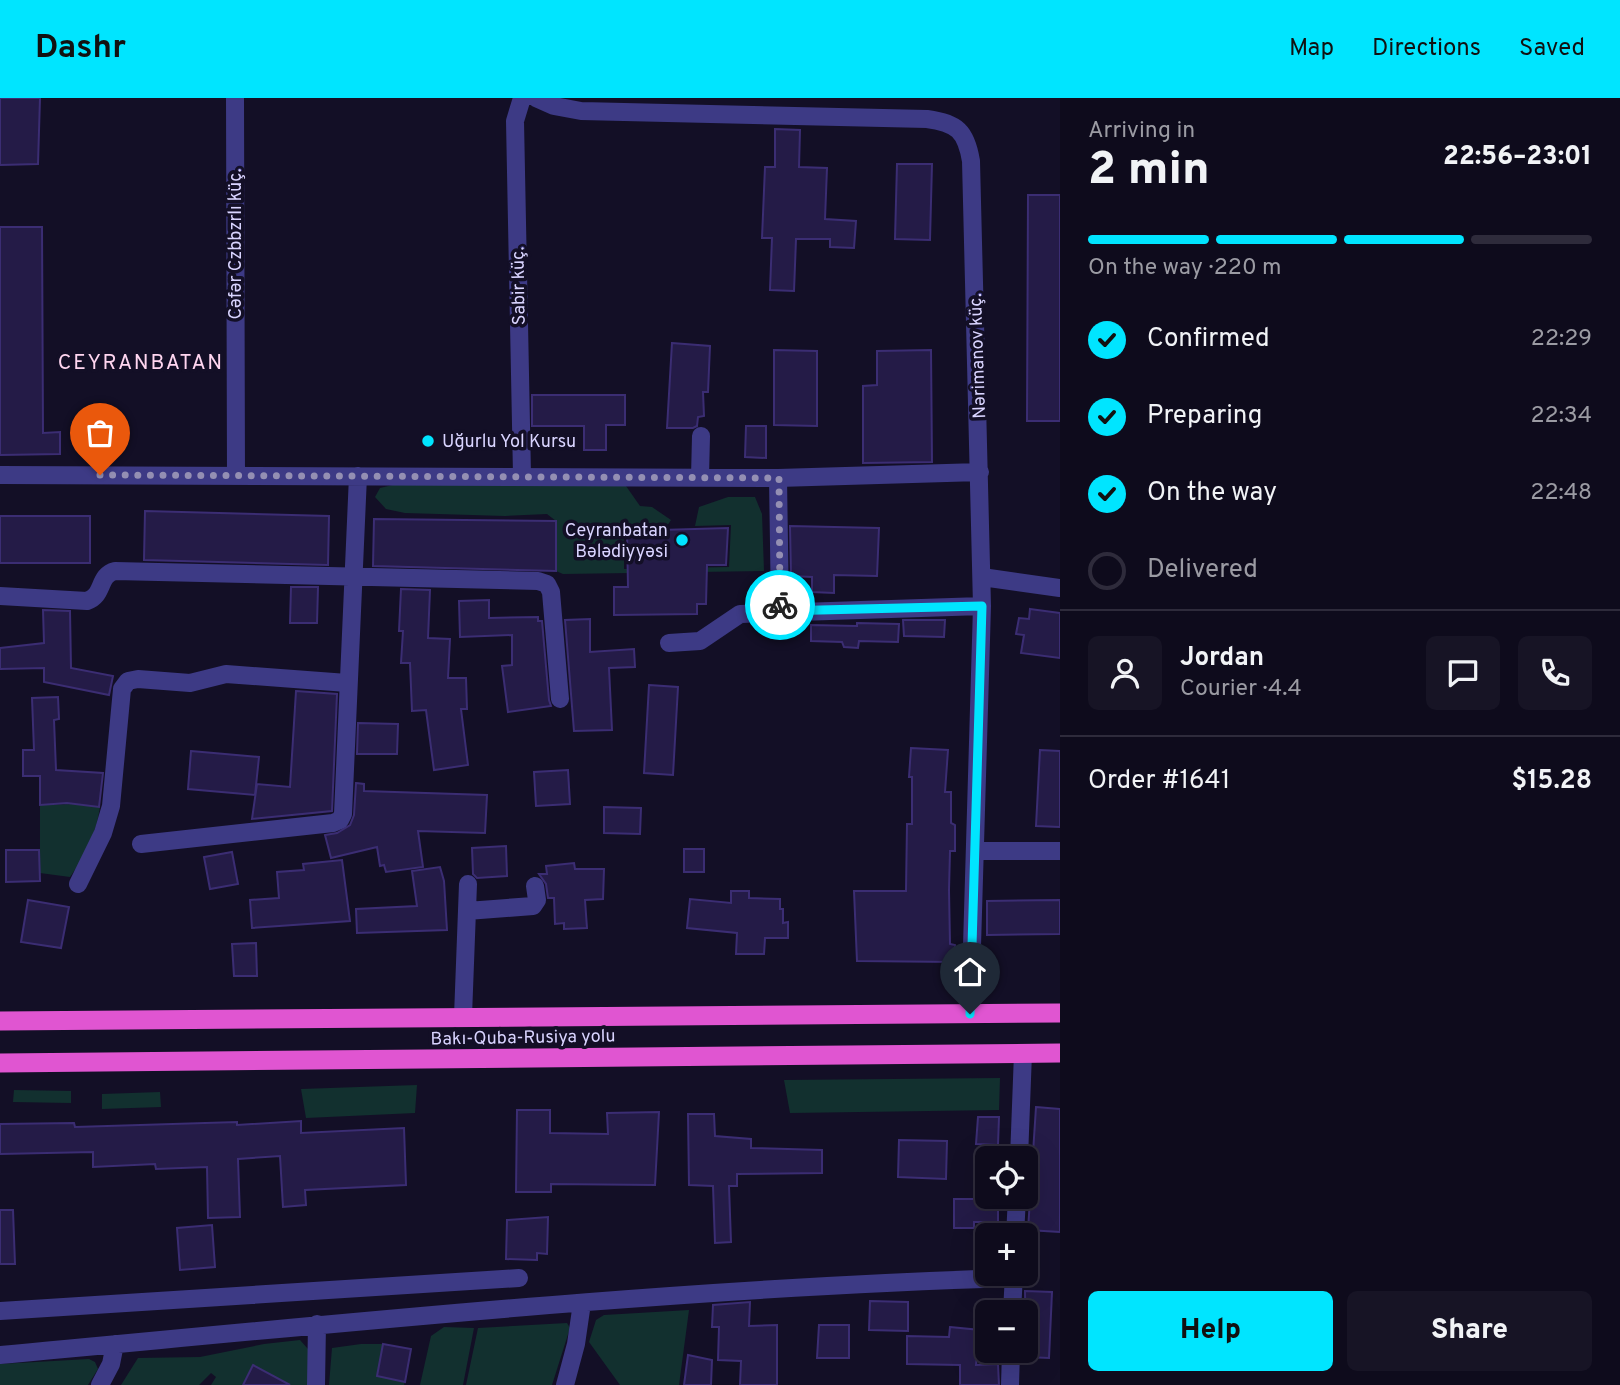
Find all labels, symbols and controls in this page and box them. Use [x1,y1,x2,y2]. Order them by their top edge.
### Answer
text: Dashr [35,28,126,70]
text: Map [1289,34,1334,64]
text: Directions [1372,34,1481,64]
text: Saved [1519,34,1585,64]
text: Arriving in [1088,117,1195,146]
text: 22:56–23:01 [1443,141,1592,174]
text: 2 min [1088,142,1210,201]
street label: Cəfər Czbbzrlı küç. [225,168,248,320]
street label: Sabir küç. [507,246,532,326]
text: On the way · 220 m [1088,254,1282,283]
street label: Nərimanov küç. [965,293,992,419]
icon: check [1088,321,1126,359]
text: Confirmed [1147,323,1270,356]
text: 22:29 [1531,325,1592,354]
district label: CEYRANBATAN [58,350,224,377]
icon: check [1088,398,1126,436]
text: Preparing [1147,400,1262,433]
text: 22:34 [1531,402,1592,431]
pin [70,403,130,475]
icon: bag [81,414,119,452]
place label: Uğurlu Yol Kursu [442,431,576,454]
marker: Uğurlu Yol Kursu [420,433,436,449]
icon: check [1088,475,1126,513]
text: On the way [1147,477,1277,510]
text: 22:48 [1530,479,1592,508]
place label: Ceyranbatan Bələdiyyəsi [565,520,668,564]
marker: Ceyranbatan Bələdiyyəsi [674,532,690,548]
text: Delivered [1147,554,1258,587]
courier [745,570,815,640]
icon: bike [761,586,799,624]
button: person [1088,636,1162,710]
button: chat [1426,636,1500,710]
button: phone [1518,636,1592,710]
text: Jordan [1180,642,1264,675]
text: Courier · 4.4 [1180,675,1302,704]
text: Order #1641 [1088,765,1230,798]
text: $15.28 [1511,765,1592,798]
pin [940,942,1000,1014]
icon: home [951,953,989,991]
street label: Bakı-Quba-Rusiya yolu [430,1025,616,1052]
map controls [975,1146,1038,1363]
button: locate [975,1146,1038,1209]
button: + [975,1223,1038,1286]
button: Help [1088,1291,1333,1371]
button: Share [1347,1291,1592,1371]
button: − [975,1300,1038,1363]

